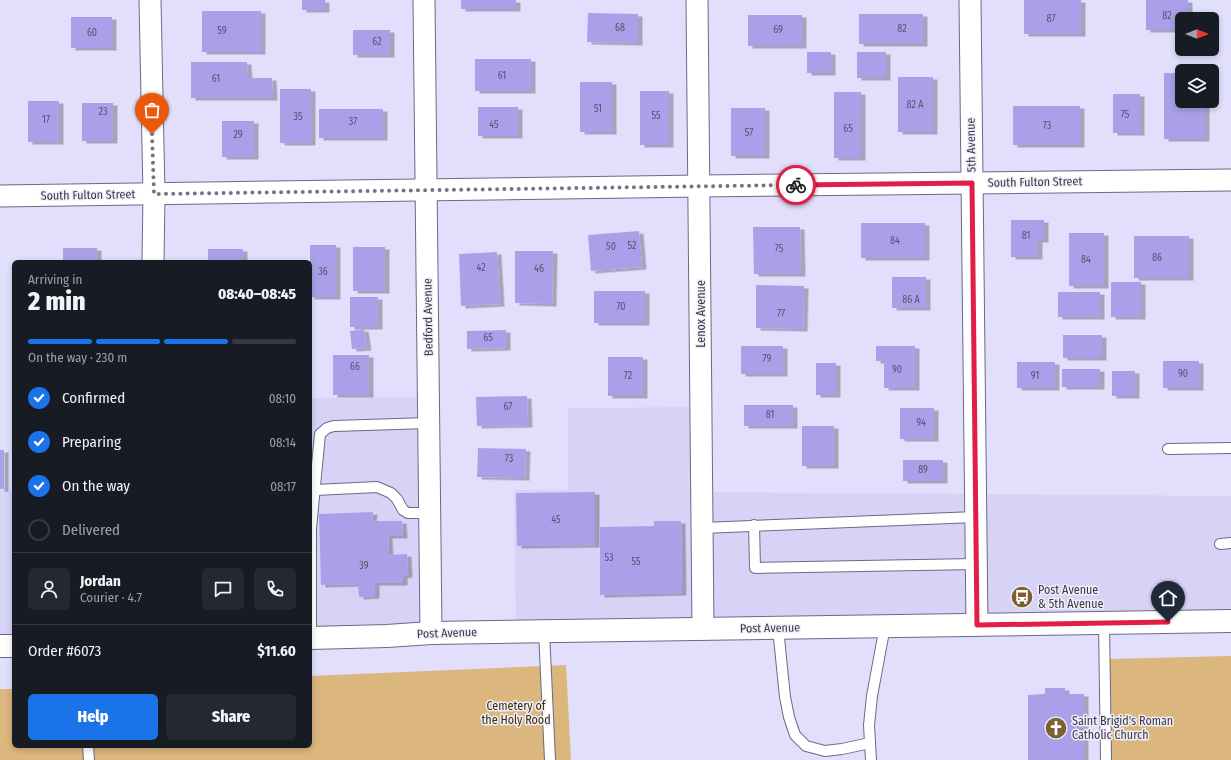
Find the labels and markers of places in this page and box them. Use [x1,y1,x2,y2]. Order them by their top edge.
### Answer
pin [135,93,169,134]
pin [1151,581,1185,622]
place label: Post Avenue & 5th Avenue [1038,583,1103,611]
bus stop icon: Post Avenue & 5th Avenue [1009,584,1035,610]
place label: Saint Brigid's Roman Catholic Church [1072,714,1173,742]
church icon: Saint Brigid's Roman Catholic Church [1043,715,1069,741]

